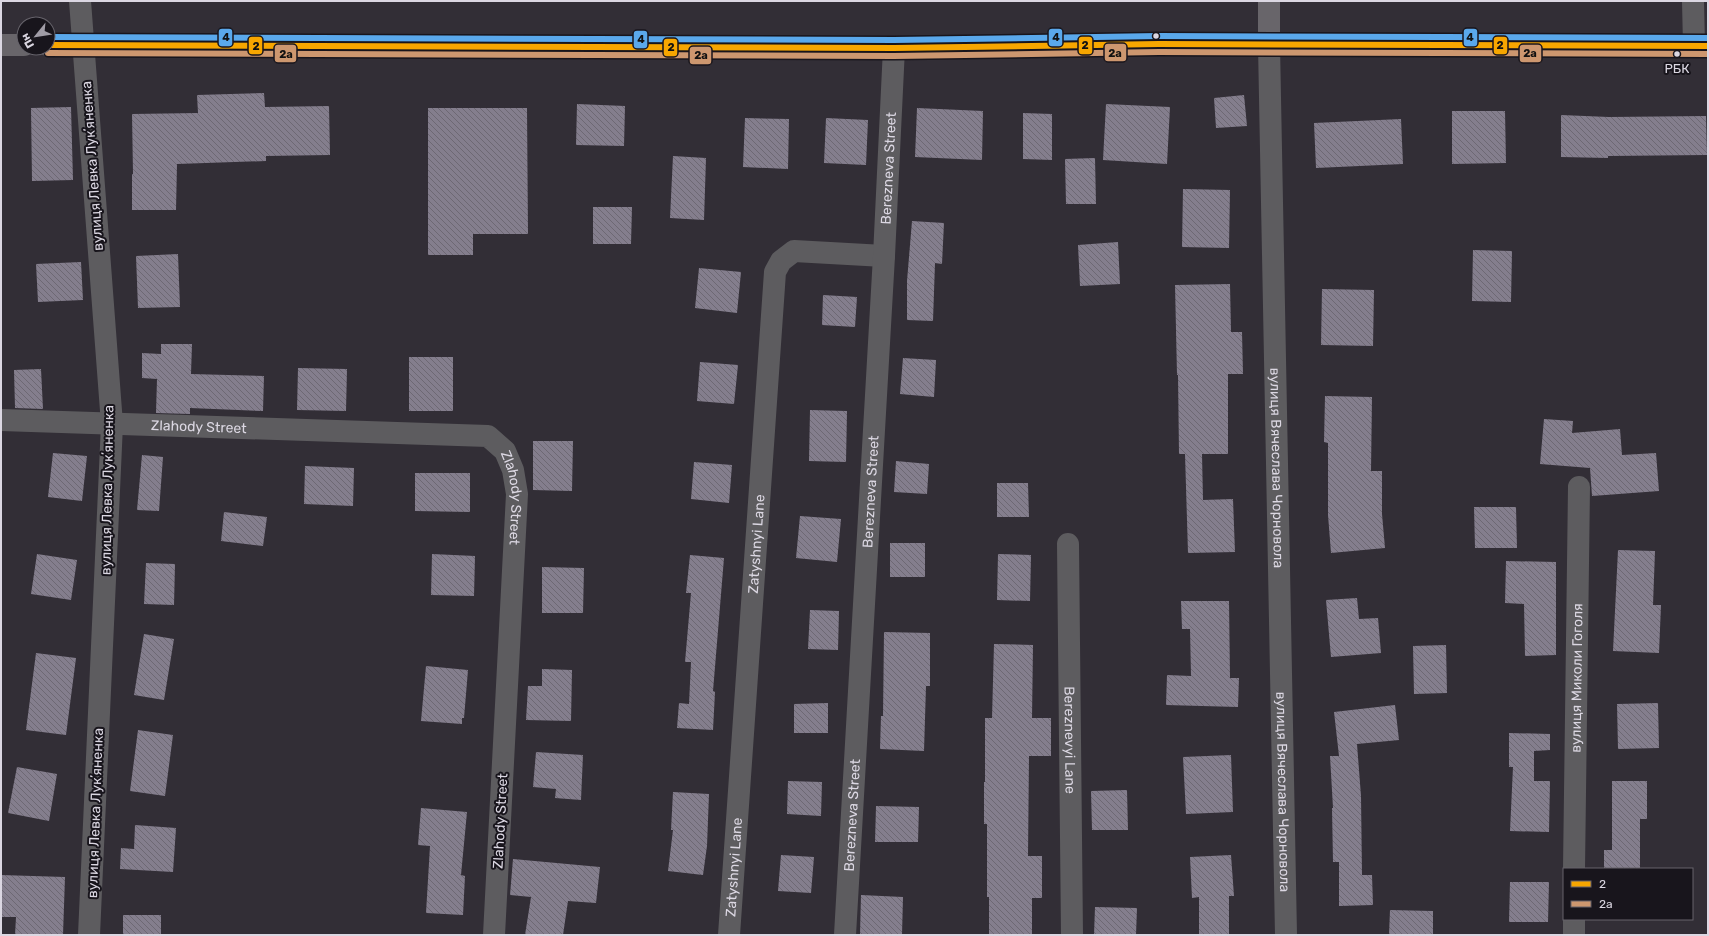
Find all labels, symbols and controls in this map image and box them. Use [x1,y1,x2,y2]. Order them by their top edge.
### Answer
north arrow [16,16,56,56]
line badge: 4 [218,28,233,47]
line badge: 4 [1048,28,1063,47]
line badge: 4 [1463,28,1478,47]
line badge: 4 [633,30,648,49]
text: Пн [18,31,37,51]
text: 4 [222,31,230,44]
text: 4 [1052,31,1060,44]
unlabelled marker [1151,31,1161,41]
text: 4 [1466,31,1474,44]
text: 4 [637,33,645,46]
line badge: 2 [248,36,263,55]
line badge: 2 [1078,36,1093,55]
line badge: 2 [1493,36,1508,55]
line badge: 2 [663,38,678,57]
text: 2 [1081,39,1089,52]
text: 2 [1496,39,1504,52]
text: 2 [252,40,260,53]
text: 2 [667,41,675,54]
line badge: 2а [1104,43,1127,62]
line badge: 2а [274,44,297,63]
line badge: 2а [1519,44,1542,63]
line badge: 2а [689,46,712,65]
text: 2а [1108,47,1122,60]
text: 2а [1523,47,1537,60]
text: 2а [279,48,293,61]
text: 2а [694,49,708,62]
marker: РБК [1672,49,1682,59]
place label: РБК [1665,61,1690,76]
street label: вулиця Левка Лукʼяненка [78,80,107,251]
street label: Berezneva Street [878,111,900,225]
street label: вулиця Вячеслава Чорновола [1266,368,1287,568]
street label: вулиця Левка Лукʼяненка [98,405,117,575]
street label: Zlahody Street [151,417,248,437]
street label: Berezneva Street [859,435,883,548]
street label: Zlahody Street [497,448,525,546]
street label: Zatyshnyi Lane [745,494,769,594]
street label: вулиця Миколи Гоголя [1568,603,1586,753]
street label: Bereznevyi Lane [1060,686,1079,794]
street label: вулиця Вячеслава Чорновола [1272,692,1293,892]
street label: вулиця Левка Лукʼяненка [84,728,107,898]
street label: Berezneva Street [841,758,864,872]
street label: Zlahody Street [490,772,512,869]
street label: Zatyshnyi Lane [722,817,746,917]
legend [1563,868,1693,920]
text: 2 [1599,877,1606,891]
text: 2а [1599,897,1613,911]

